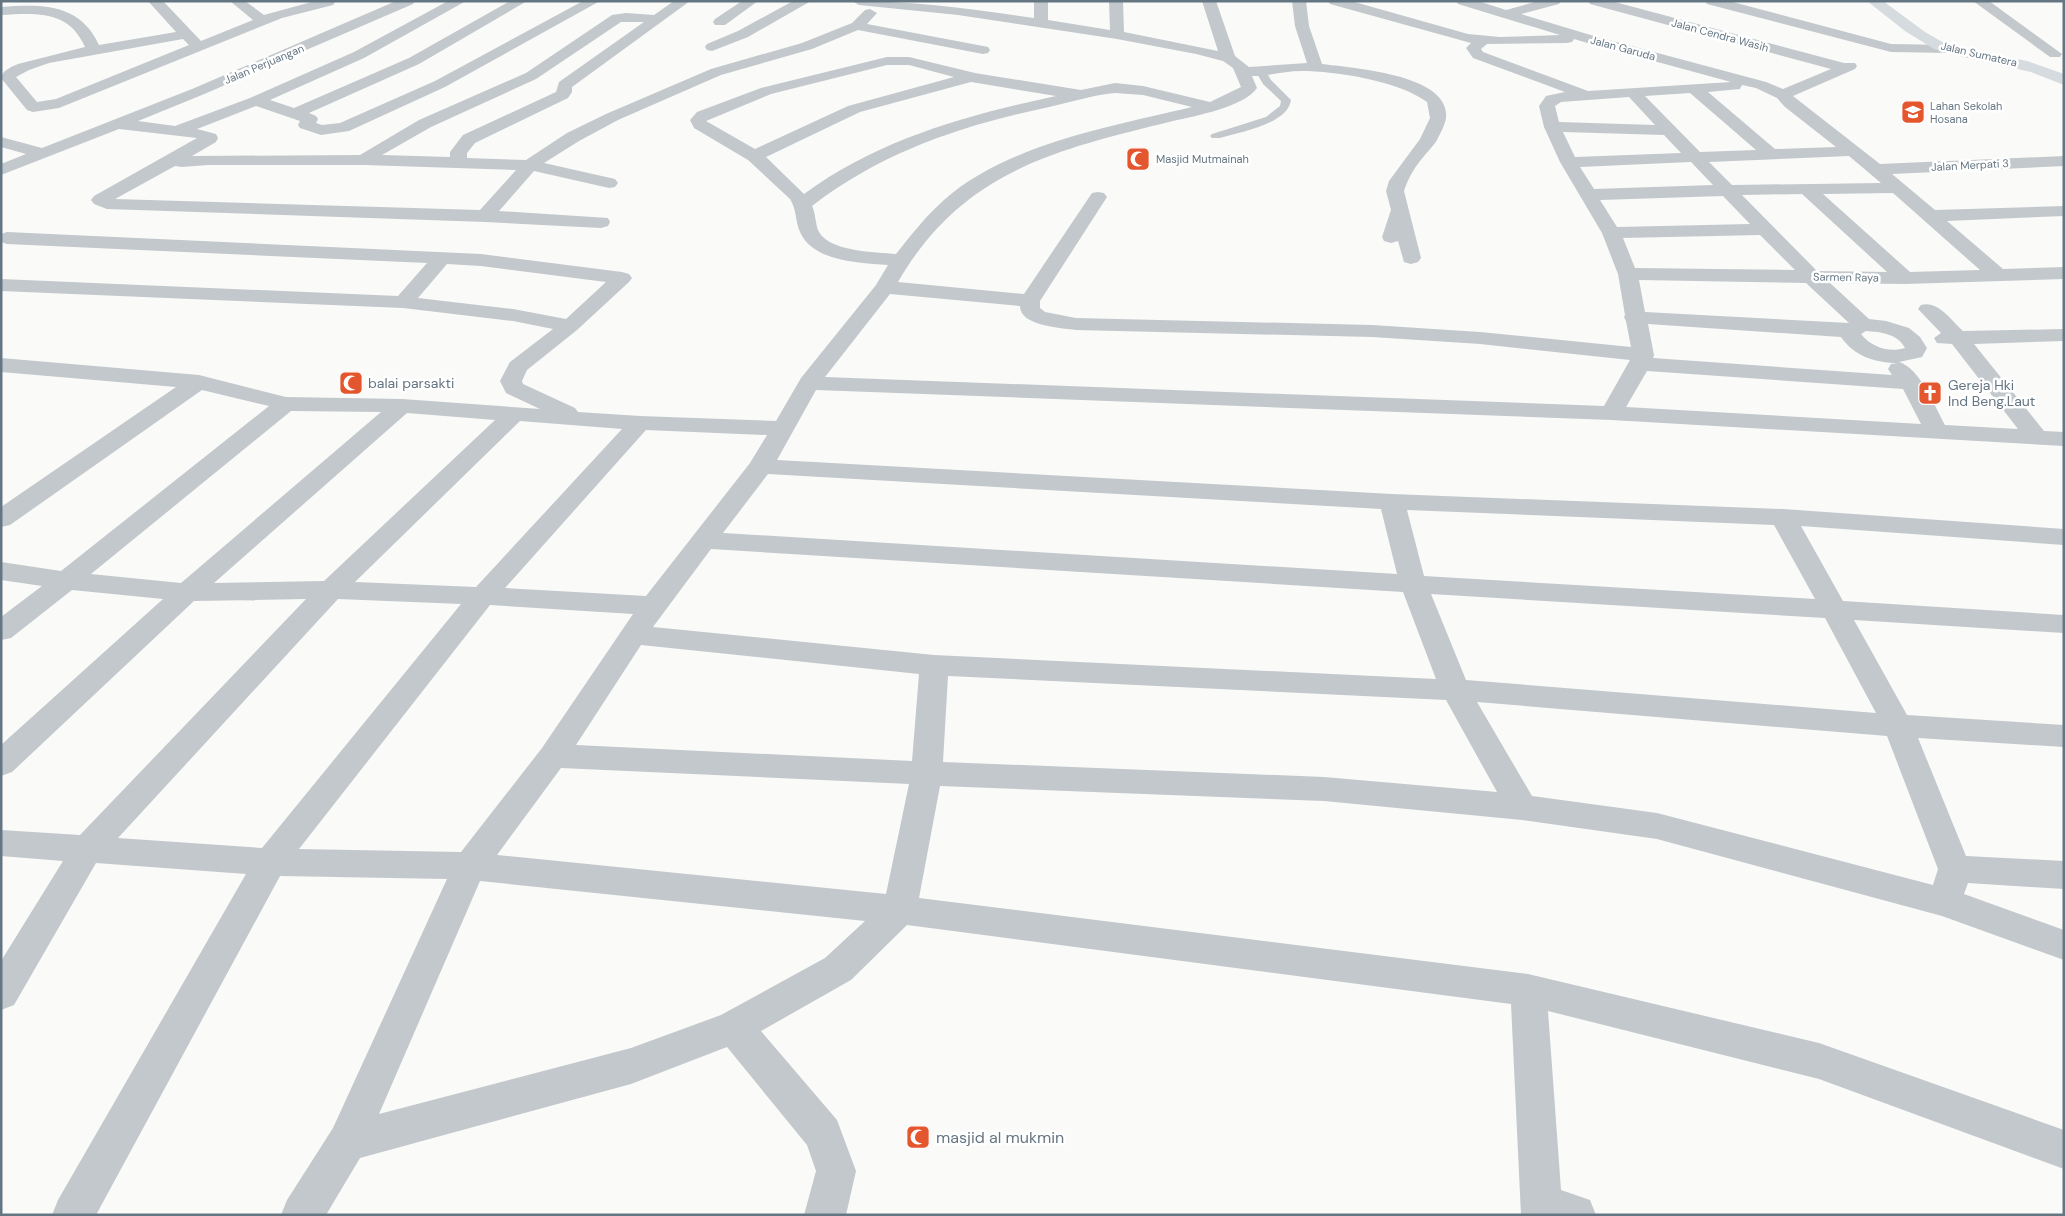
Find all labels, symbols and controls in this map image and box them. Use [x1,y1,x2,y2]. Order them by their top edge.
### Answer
street label: Jalan Cendra Wasih [1670,15,1770,55]
street label: Jalan Garuda [1589,33,1657,63]
street label: Jalan Sumatera [1939,38,2019,70]
street label: Jalan Perjuangan [222,41,306,87]
school or university icon: Lahan Sekolah Hosana [1900,99,1926,125]
place label: Lahan Sekolah Hosana [1930,99,2002,126]
mosque icon: Masjid Mutmainah [1125,146,1151,172]
place label: Masjid Mutmainah [1156,152,1249,166]
street label: Jalan Merpati 3 [1931,156,2009,174]
street label: Sarmen Raya [1813,269,1879,285]
mosque icon: balai parsakti [338,370,364,396]
place label: balai parsakti [368,374,454,392]
place label: Gereja Hki Ind Beng.Laut [1948,376,2035,410]
church icon: Gereja Hki Ind Beng.Laut [1917,380,1943,406]
mosque icon: masjid al mukmin [905,1124,931,1150]
place label: masjid al mukmin [936,1127,1064,1148]

